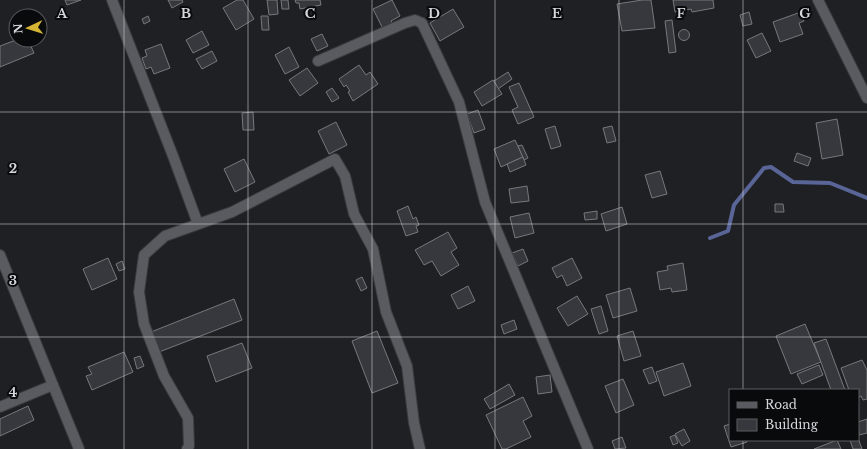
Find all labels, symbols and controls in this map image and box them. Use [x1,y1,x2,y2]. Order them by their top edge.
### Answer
text: A [56,5,68,22]
text: B [181,5,191,22]
text: C [305,5,316,22]
text: D [428,5,440,22]
text: E [552,5,562,22]
text: F [677,5,686,22]
text: G [799,5,811,22]
north arrow [8,8,48,48]
text: N [11,22,25,34]
text: 2 [9,160,17,177]
text: 3 [9,272,17,289]
text: 4 [9,384,18,401]
legend [729,389,859,441]
text: Road [765,397,797,412]
text: Building [765,417,819,432]

